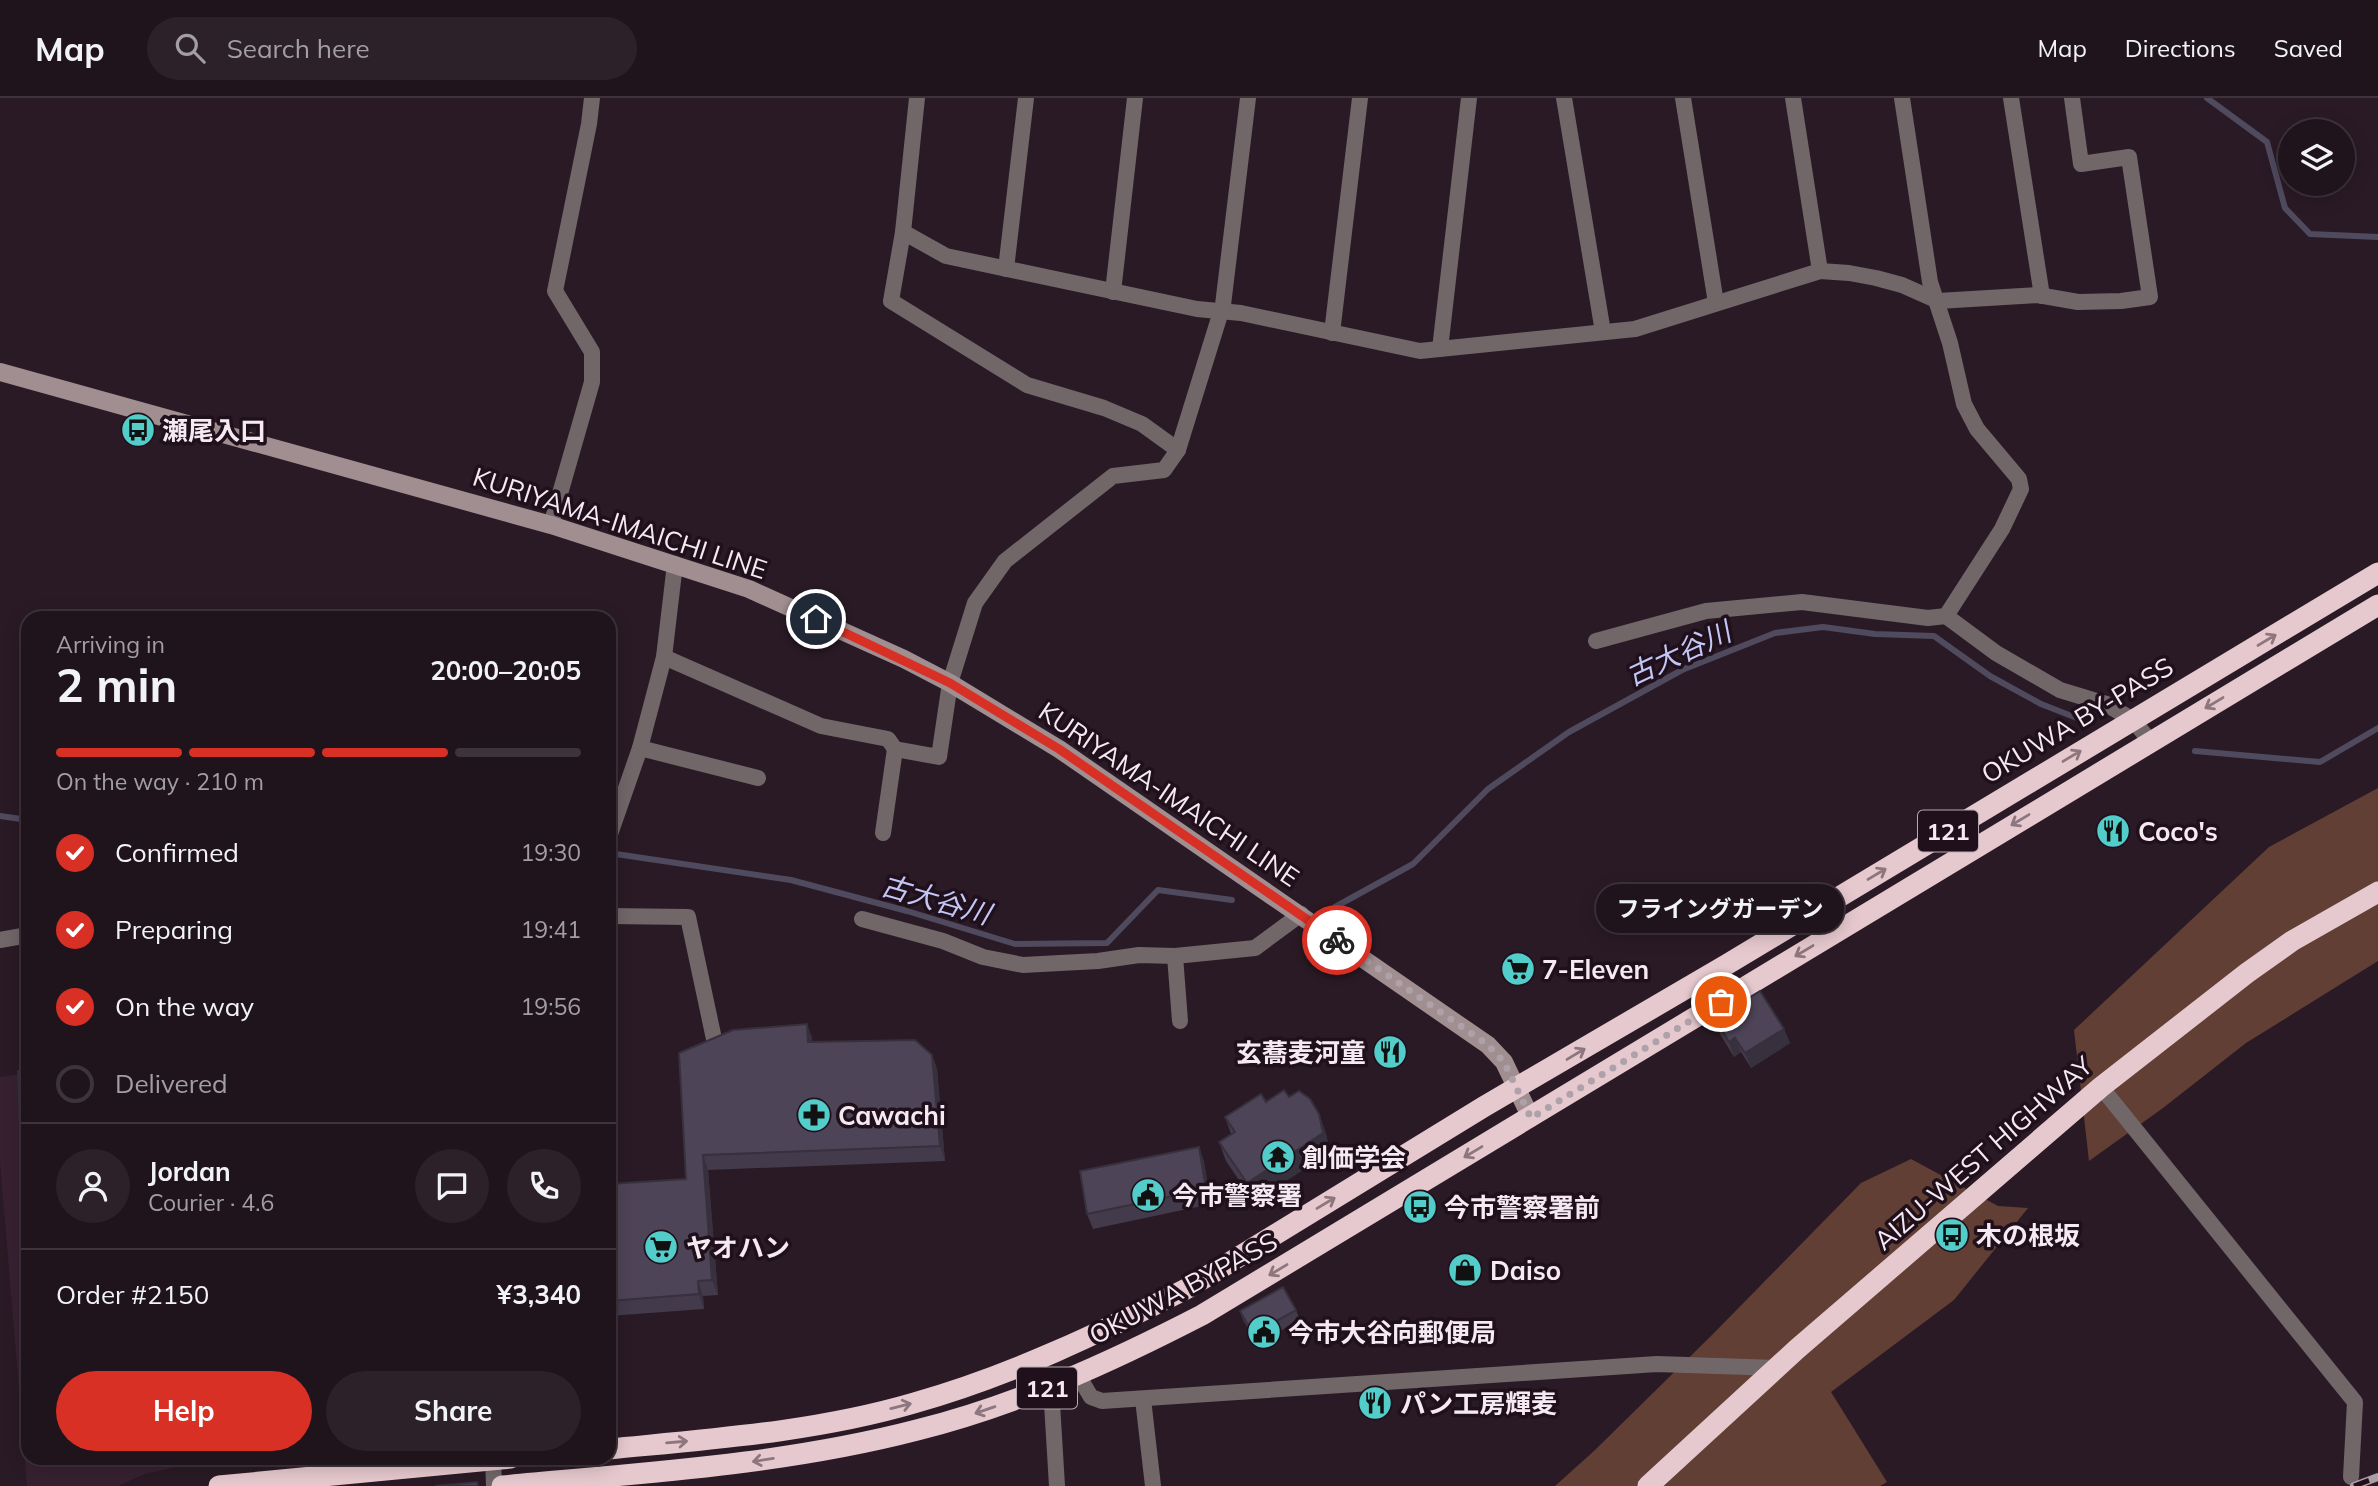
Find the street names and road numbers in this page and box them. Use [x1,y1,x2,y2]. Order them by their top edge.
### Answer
street label: KURIYAMA-IMAICHI LINE [469,460,771,586]
street label: OKUWA BY-PASS [1975,650,2179,790]
street label: KURIYAMA-IMAICHI LINE [1033,695,1305,893]
road number: 121 [1918,810,1978,852]
street label: AIZU-WEST HIGHWAY [1867,1048,2100,1257]
street label: OKUWA BYPASS [1083,1224,1283,1352]
road number: 121 [1017,1368,1077,1408]

